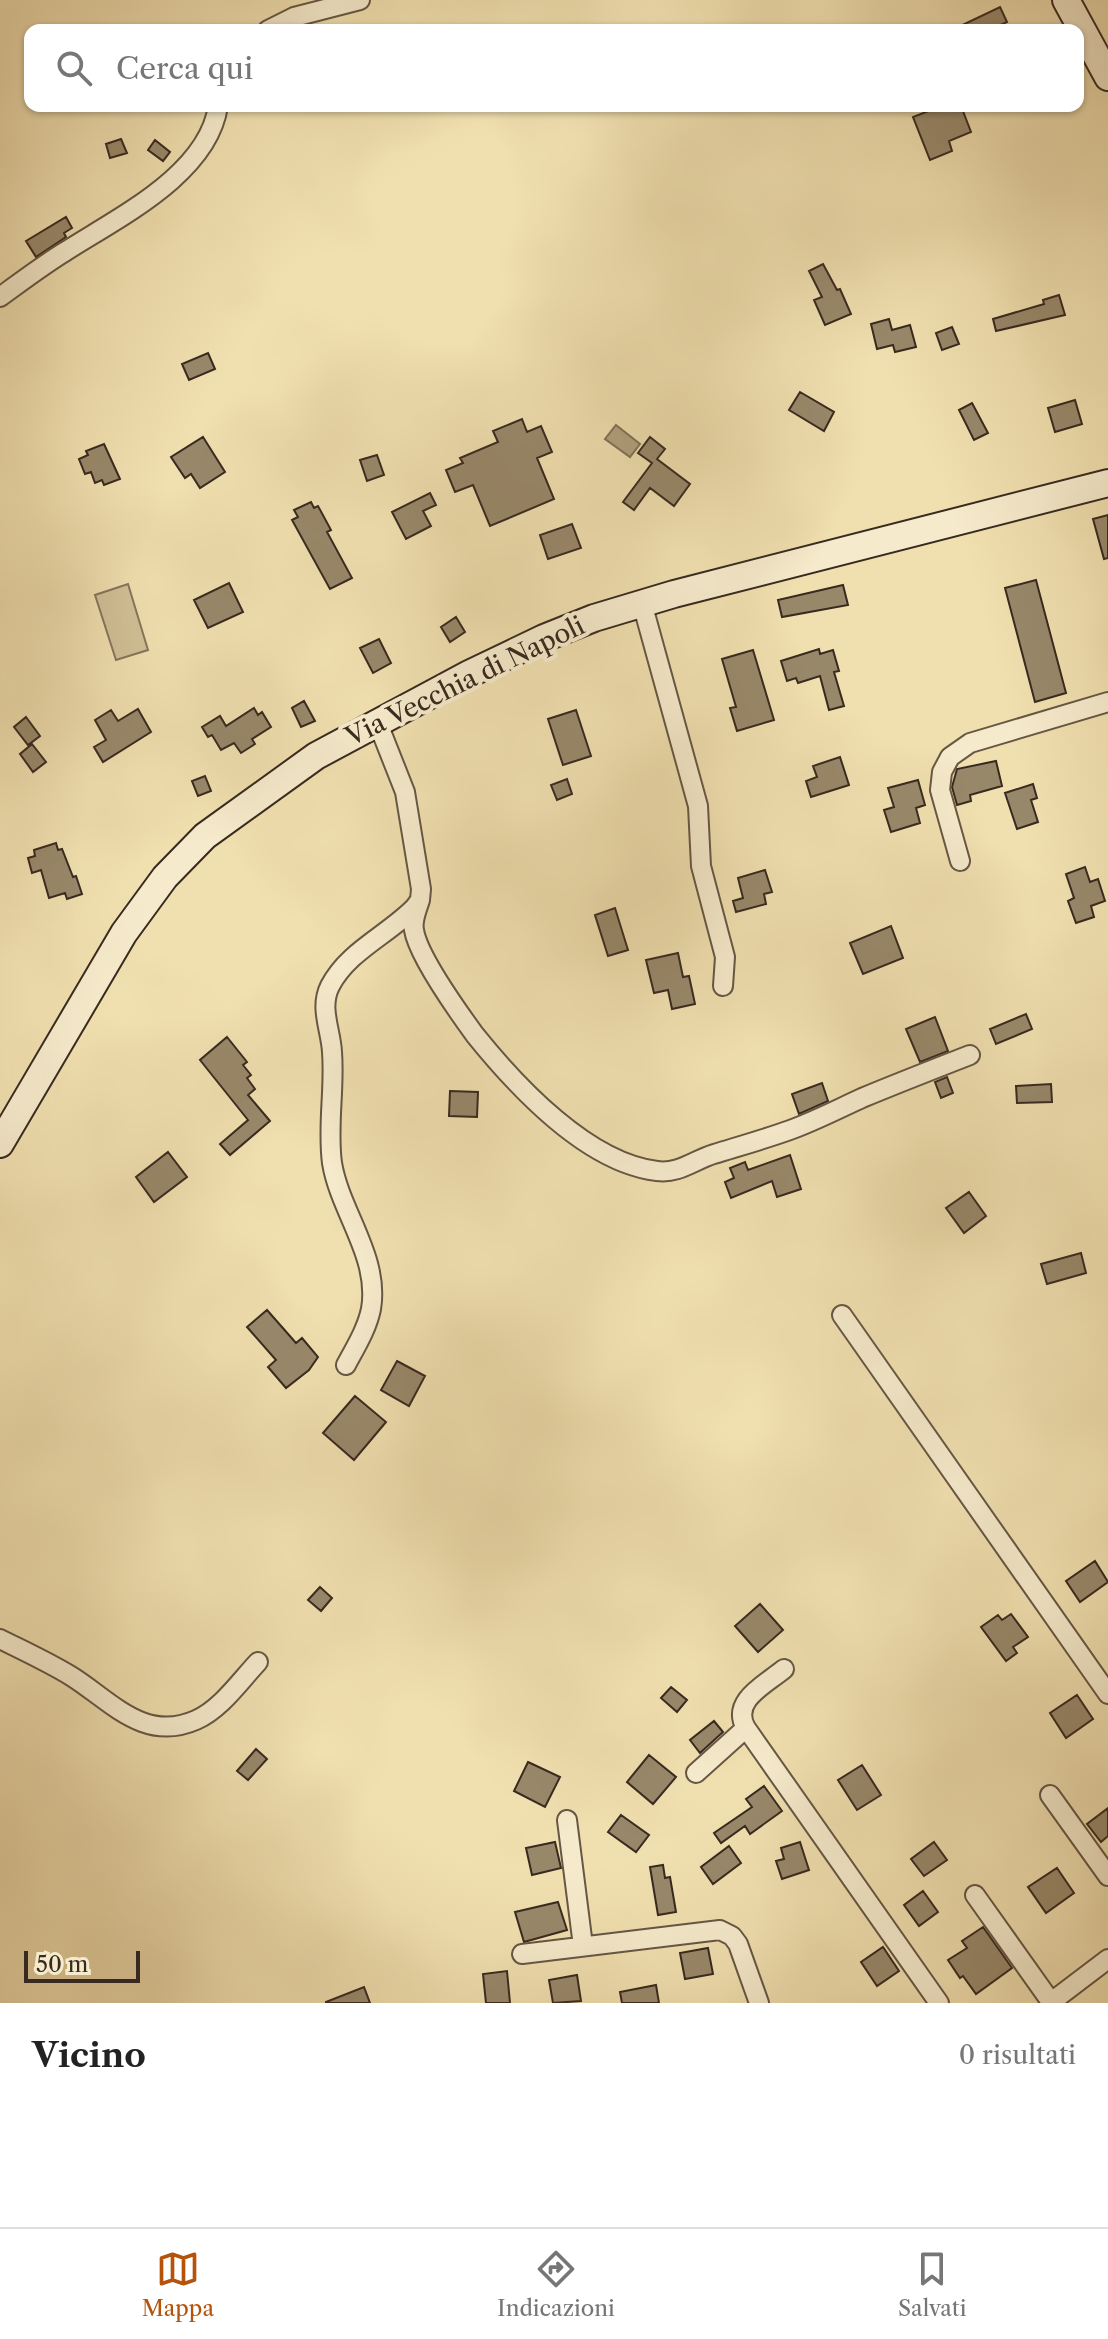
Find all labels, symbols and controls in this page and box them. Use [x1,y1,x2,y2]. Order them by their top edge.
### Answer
search box [24,24,1084,112]
icon: search [52,46,96,90]
text: Cerca qui [116,50,253,87]
street label: Via Vecchia di Napoli [339,609,590,753]
scale bar [24,1947,140,1983]
text: 50 m [36,1951,88,1978]
text: Vicino [32,2034,146,2076]
text: 0 risultati [959,2039,1076,2071]
tab: Mappa [142,2247,214,2322]
tab: Indicazioni [497,2247,615,2322]
tab: Salvati [898,2247,966,2322]

